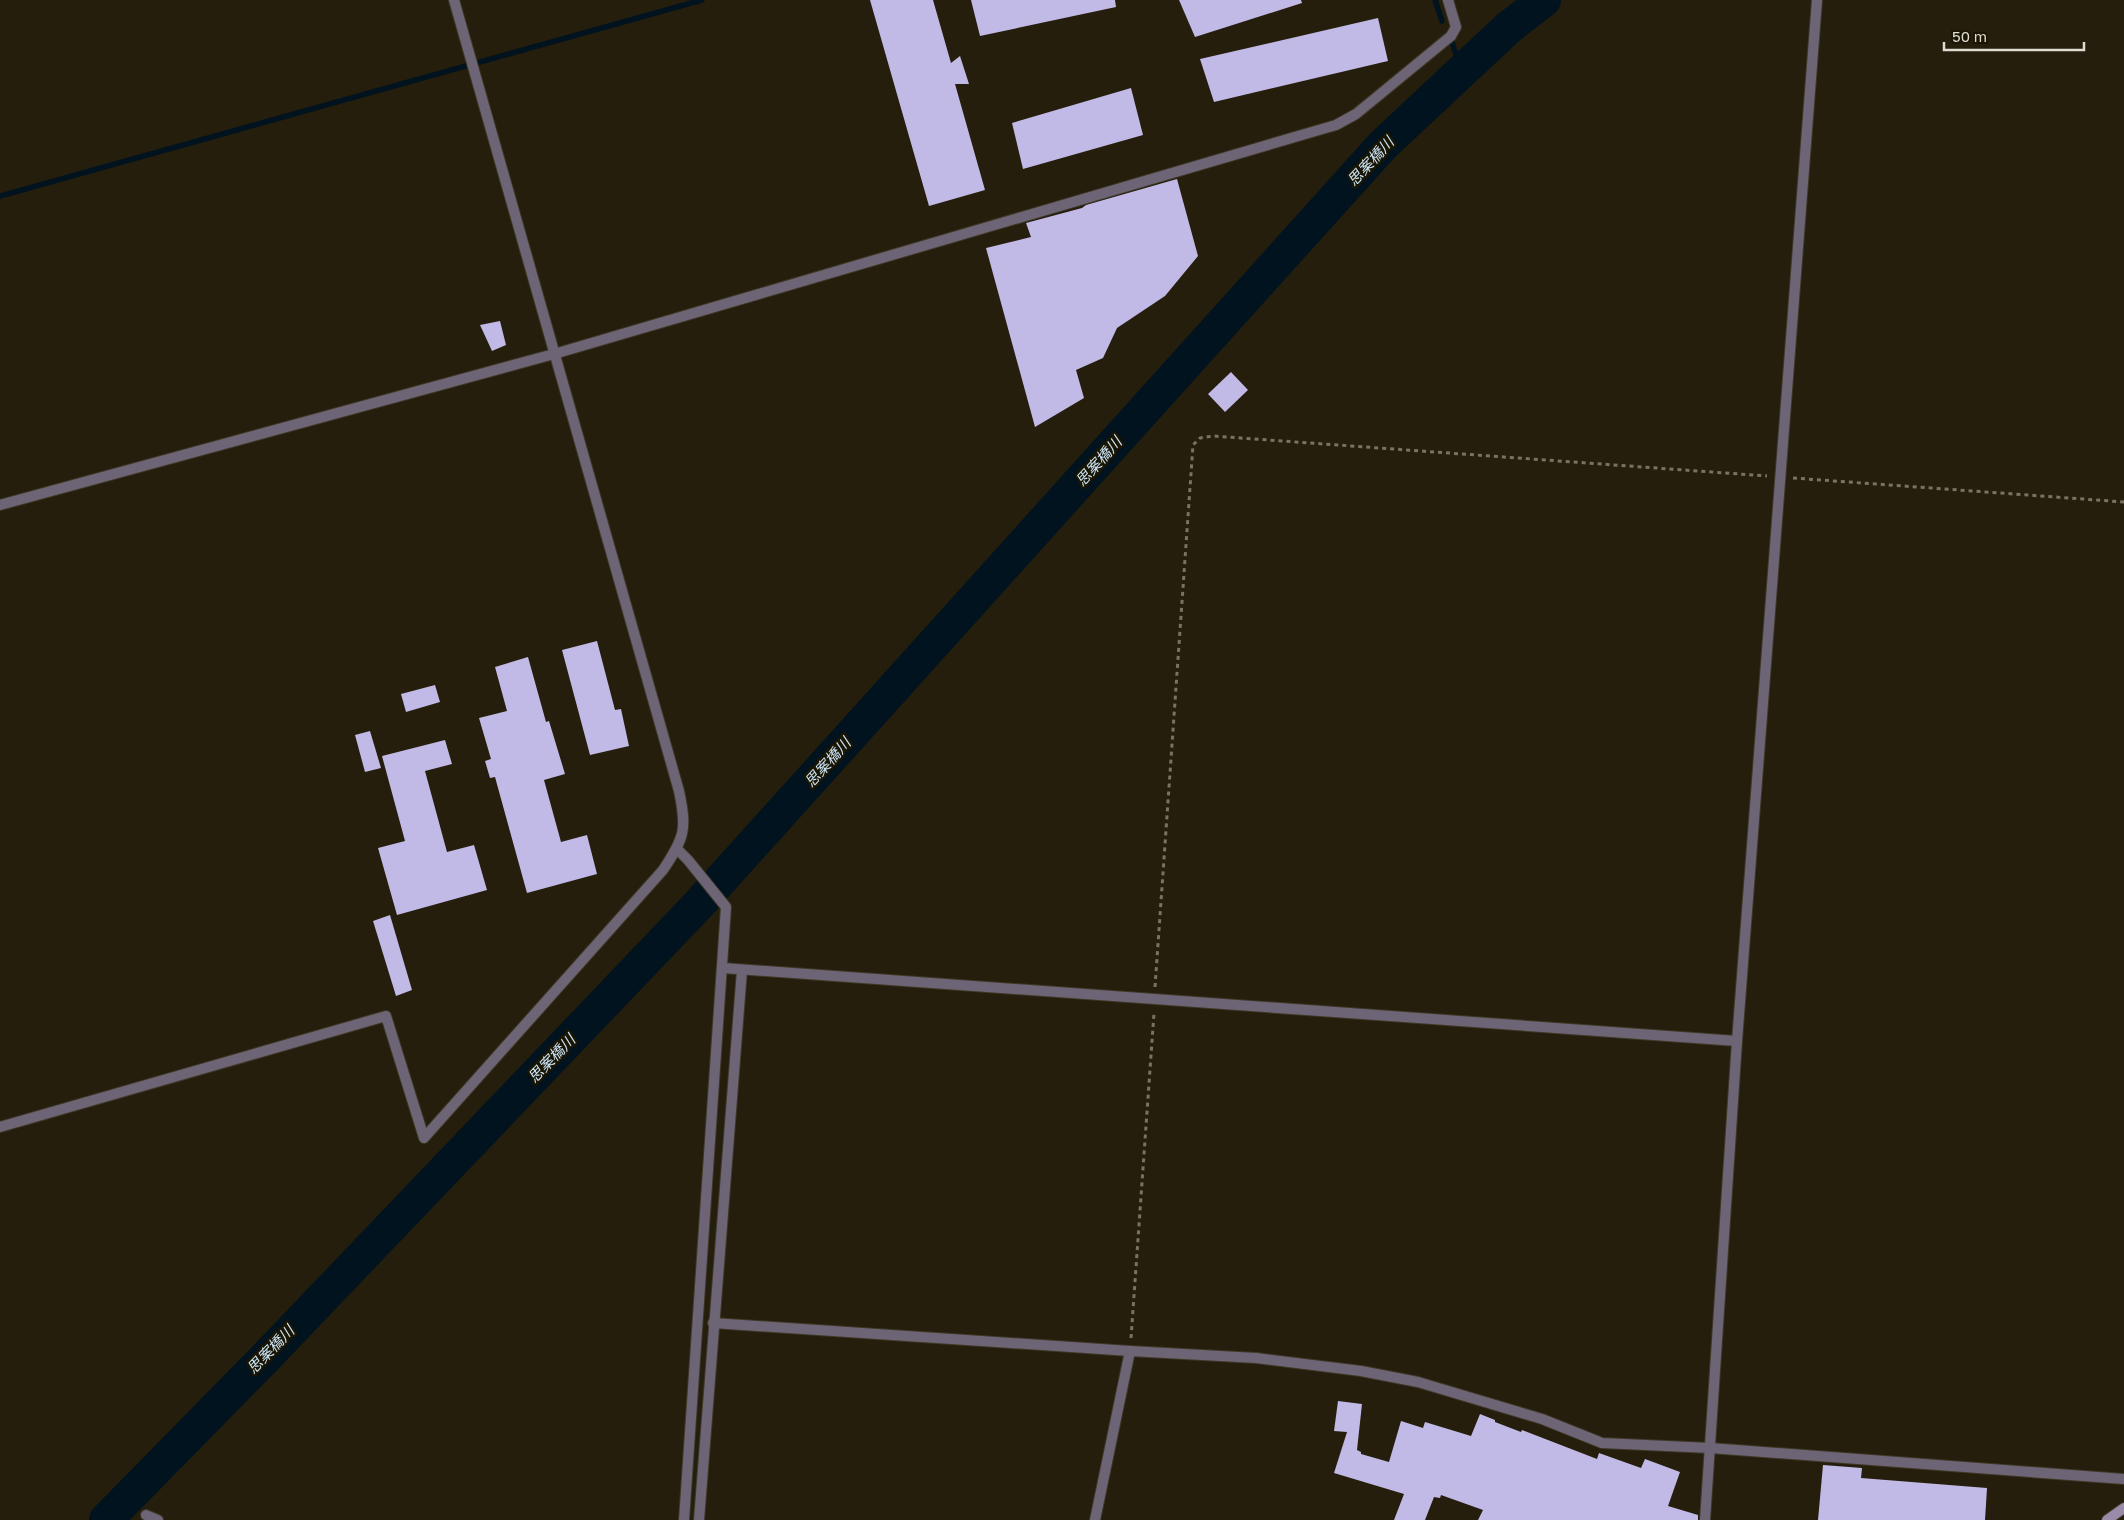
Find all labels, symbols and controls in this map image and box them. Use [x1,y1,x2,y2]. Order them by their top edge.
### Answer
scale bar [1944,20,2084,52]
text: 50 m [1952,27,1987,45]
water label: 思案橋川 [1343,131,1398,189]
water label: 思案橋川 [1071,431,1126,489]
water label: 思案橋川 [800,732,855,790]
water label: 思案橋川 [524,1029,580,1086]
water label: 思案橋川 [243,1320,299,1377]

